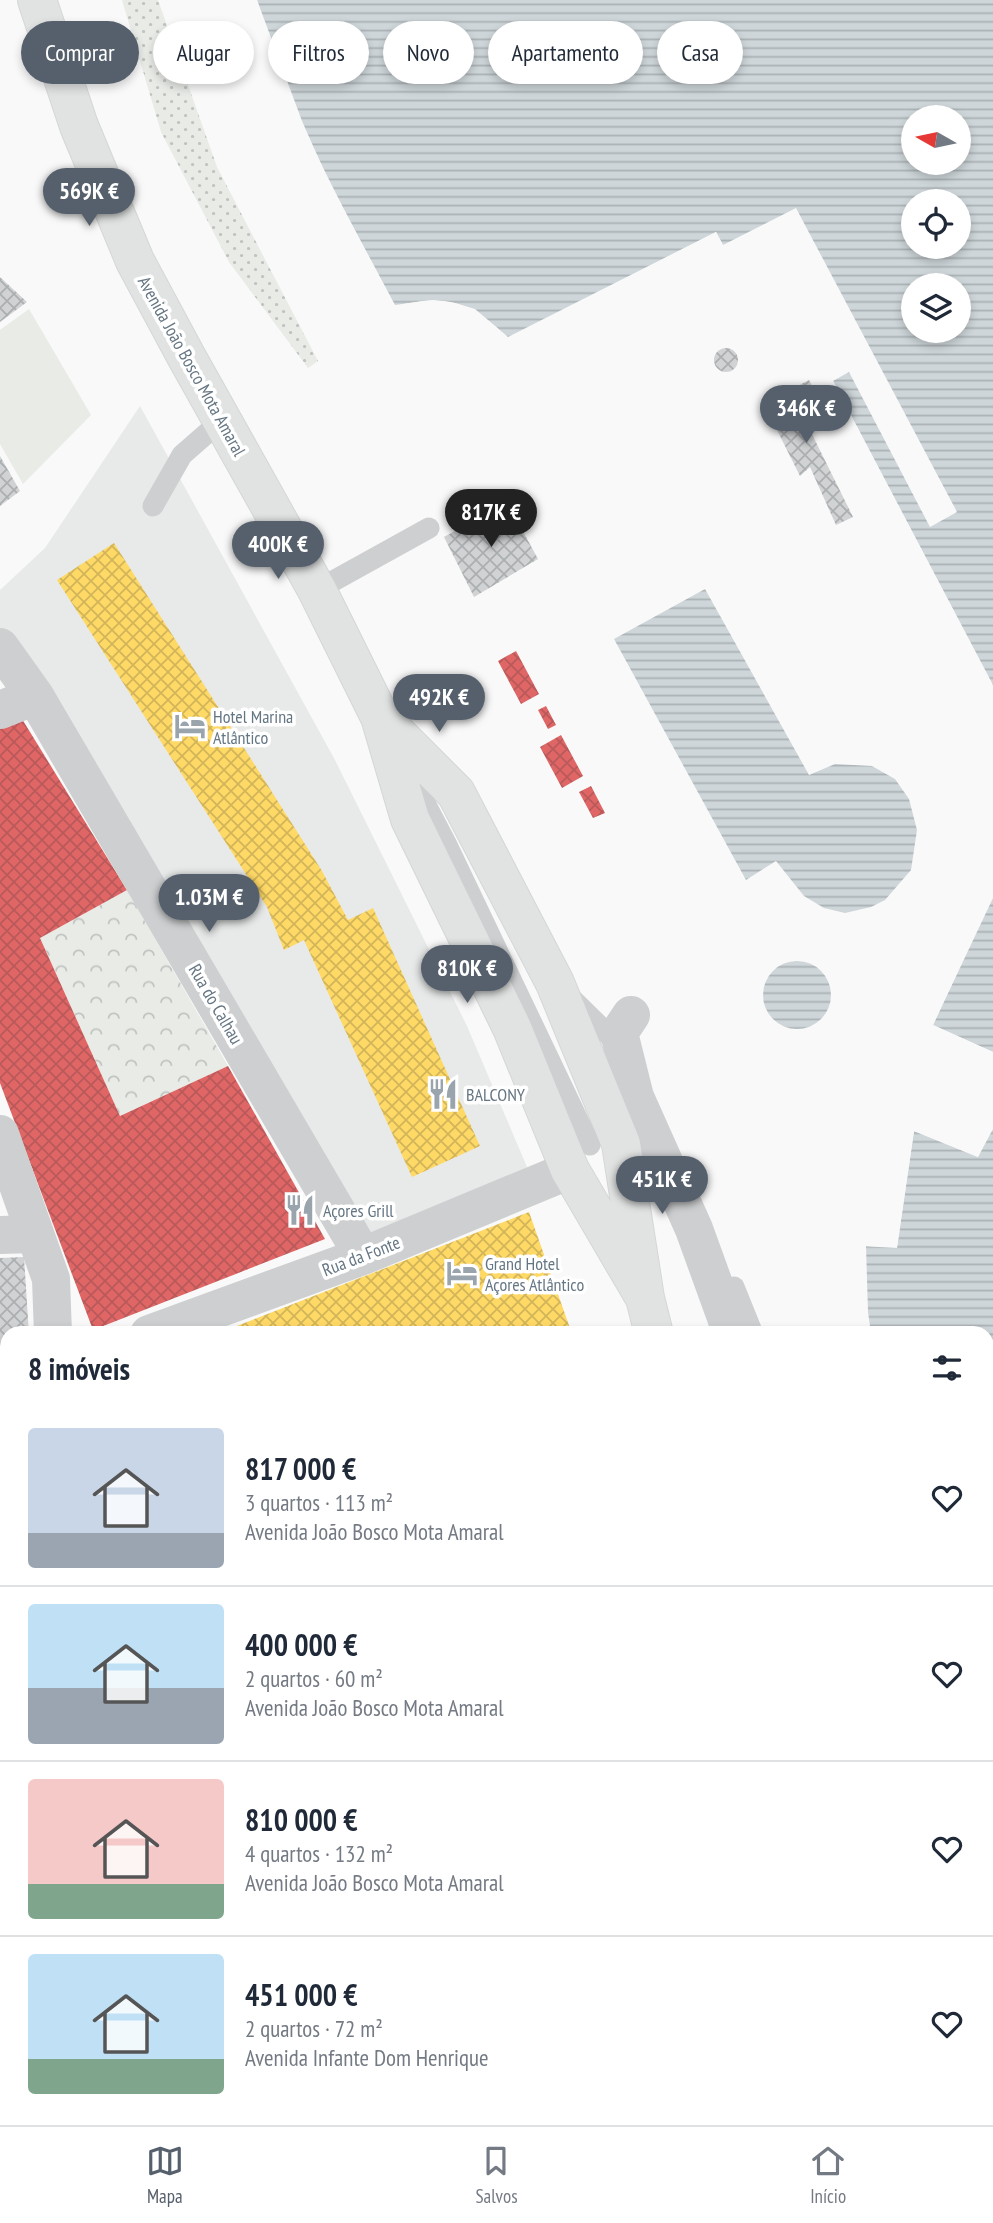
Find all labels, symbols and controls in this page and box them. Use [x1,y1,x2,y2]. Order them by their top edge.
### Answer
chip: Comprar [21,21,139,84]
chip: Alugar [153,21,254,84]
chip: Filtros [268,21,369,84]
chip: Novo [383,21,474,84]
chip: Apartamento [488,21,643,84]
chip: Casa [657,21,743,84]
north arrow [901,105,971,175]
map controls [901,105,971,343]
pin: 569K € [32,168,146,228]
text: 569K € [59,176,119,205]
button: locate [901,189,971,259]
street label: Avenida João Bosco Mota Amaral [133,272,252,461]
button: layers [901,273,971,343]
pin: 346K € [749,386,863,445]
text: 346K € [776,393,836,422]
pin: 817K € [434,490,548,549]
text: 817K € [461,497,521,526]
pin: 400K € [221,522,335,581]
text: 400K € [248,529,308,558]
pin: 492K € [382,674,496,734]
text: 492K € [409,682,469,711]
place label: Hotel Marina Atlântico [213,705,293,749]
hotel icon: Hotel Marina Atlântico [173,709,207,743]
pin: 1.03M € [144,874,274,934]
text: 1.03M € [175,882,243,911]
pin: 810K € [410,946,524,1005]
text: 810K € [437,953,497,982]
street label: Rua do Calhau [184,960,248,1048]
restaurant icon: BALCONY [426,1077,460,1111]
place label: BALCONY [466,1083,526,1106]
pin: 451K € [605,1156,719,1216]
text: 451K € [632,1164,692,1193]
restaurant icon: Açores Grill [283,1193,317,1227]
place label: Açores Grill [323,1199,394,1222]
street label: Rua da Fonte [319,1231,403,1281]
place label: Grand Hotel Açores Atlântico [485,1252,584,1296]
hotel icon: Grand Hotel Açores Atlântico [445,1256,479,1290]
text: 8 imóveis [28,1349,130,1388]
icon: filters [928,1349,966,1387]
text: 817 000 € [245,1449,356,1488]
icon: home [84,1456,168,1540]
icon: heart [928,1479,966,1517]
text: 3 quartos · 113 m² [245,1488,393,1517]
text: Avenida João Bosco Mota Amaral [245,1517,504,1546]
text: 400 000 € [245,1625,358,1664]
icon: home [84,1632,168,1716]
icon: heart [928,1655,966,1693]
text: 2 quartos · 60 m² [245,1664,383,1693]
text: Avenida João Bosco Mota Amaral [245,1693,504,1722]
text: 810 000 € [245,1800,358,1839]
icon: home [84,1807,168,1891]
icon: heart [928,1830,966,1868]
text: 4 quartos · 132 m² [245,1839,393,1868]
text: Avenida João Bosco Mota Amaral [245,1868,504,1897]
text: 451 000 € [245,1975,358,2014]
icon: home [84,1982,168,2066]
icon: heart [928,2005,966,2043]
text: 2 quartos · 72 m² [245,2014,383,2043]
text: Avenida Infante Dom Henrique [245,2043,488,2072]
tab: Mapa [146,2142,184,2208]
tab: Salvos [475,2142,518,2208]
tab: Início [809,2142,847,2208]

